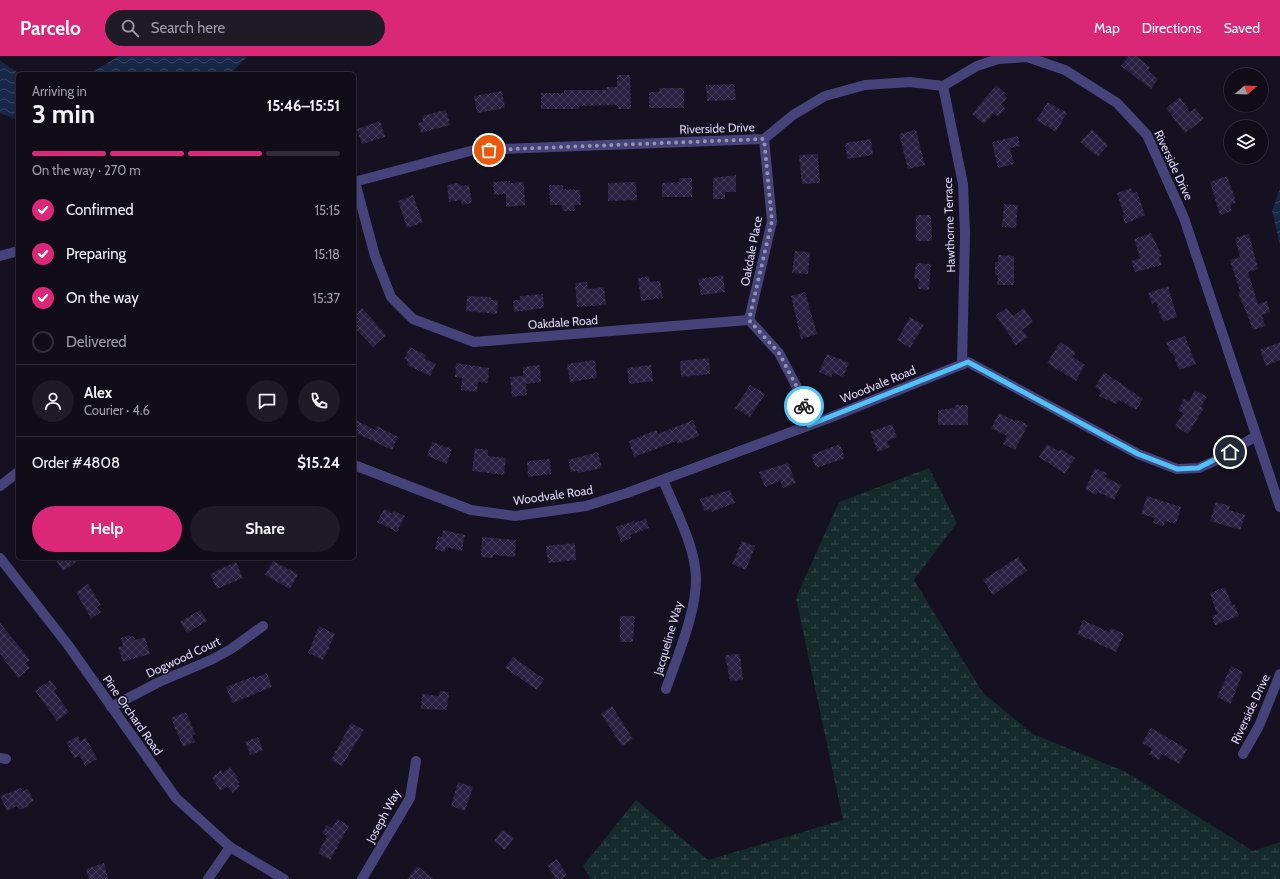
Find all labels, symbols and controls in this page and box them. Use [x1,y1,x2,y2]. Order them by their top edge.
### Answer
search box [105,10,385,46]
text: Parcelo [20,17,81,40]
icon: search [119,17,141,39]
text: Search here [151,19,225,37]
text: Map [1094,19,1120,37]
text: Directions [1142,19,1202,37]
text: Saved [1224,19,1260,37]
north arrow [1224,68,1268,112]
map controls [1224,68,1268,164]
text: Arriving in [32,83,87,99]
text: 15:46–15:51 [267,97,340,115]
text: 3 min [32,98,95,130]
street label: Riverside Drive [679,119,755,137]
button: layers [1224,120,1268,164]
street label: Riverside Drive [1151,128,1197,202]
pin [472,133,506,167]
icon: bag [478,139,500,161]
text: On the way · 270 m [32,162,141,178]
street label: Hawthorne Terrace [940,177,958,273]
icon: check [32,199,54,221]
text: Confirmed [66,201,134,219]
text: 15:15 [315,202,340,218]
street label: Oakdale Place [737,215,765,287]
icon: check [32,243,54,265]
text: Preparing [66,245,126,263]
text: 15:18 [314,246,340,262]
icon: check [32,287,54,309]
text: On the way [66,289,139,307]
text: 15:37 [312,290,340,306]
street label: Oakdale Road [528,312,598,332]
text: Delivered [66,333,127,351]
street label: Woodvale Road [838,362,918,406]
button: person [32,380,74,422]
button: chat [246,380,288,422]
button: phone [298,380,340,422]
text: Alex [84,384,112,402]
courier [784,386,824,426]
icon: bike [793,395,815,417]
text: Courier · 4.6 [84,402,150,418]
pin [1213,435,1247,469]
icon: home [1219,441,1241,463]
text: Order #4808 [32,454,120,472]
text: $15.24 [297,454,340,472]
street label: Woodvale Road [512,482,594,508]
button: Help [32,506,182,552]
button: Share [190,506,340,552]
street label: Jacqueline Way [650,599,686,678]
street label: Dogwood Court [143,633,223,681]
street label: Pine Orchard Road [100,672,166,758]
street label: Riverside Drive [1227,672,1273,746]
street label: Joseph Way [362,786,403,846]

